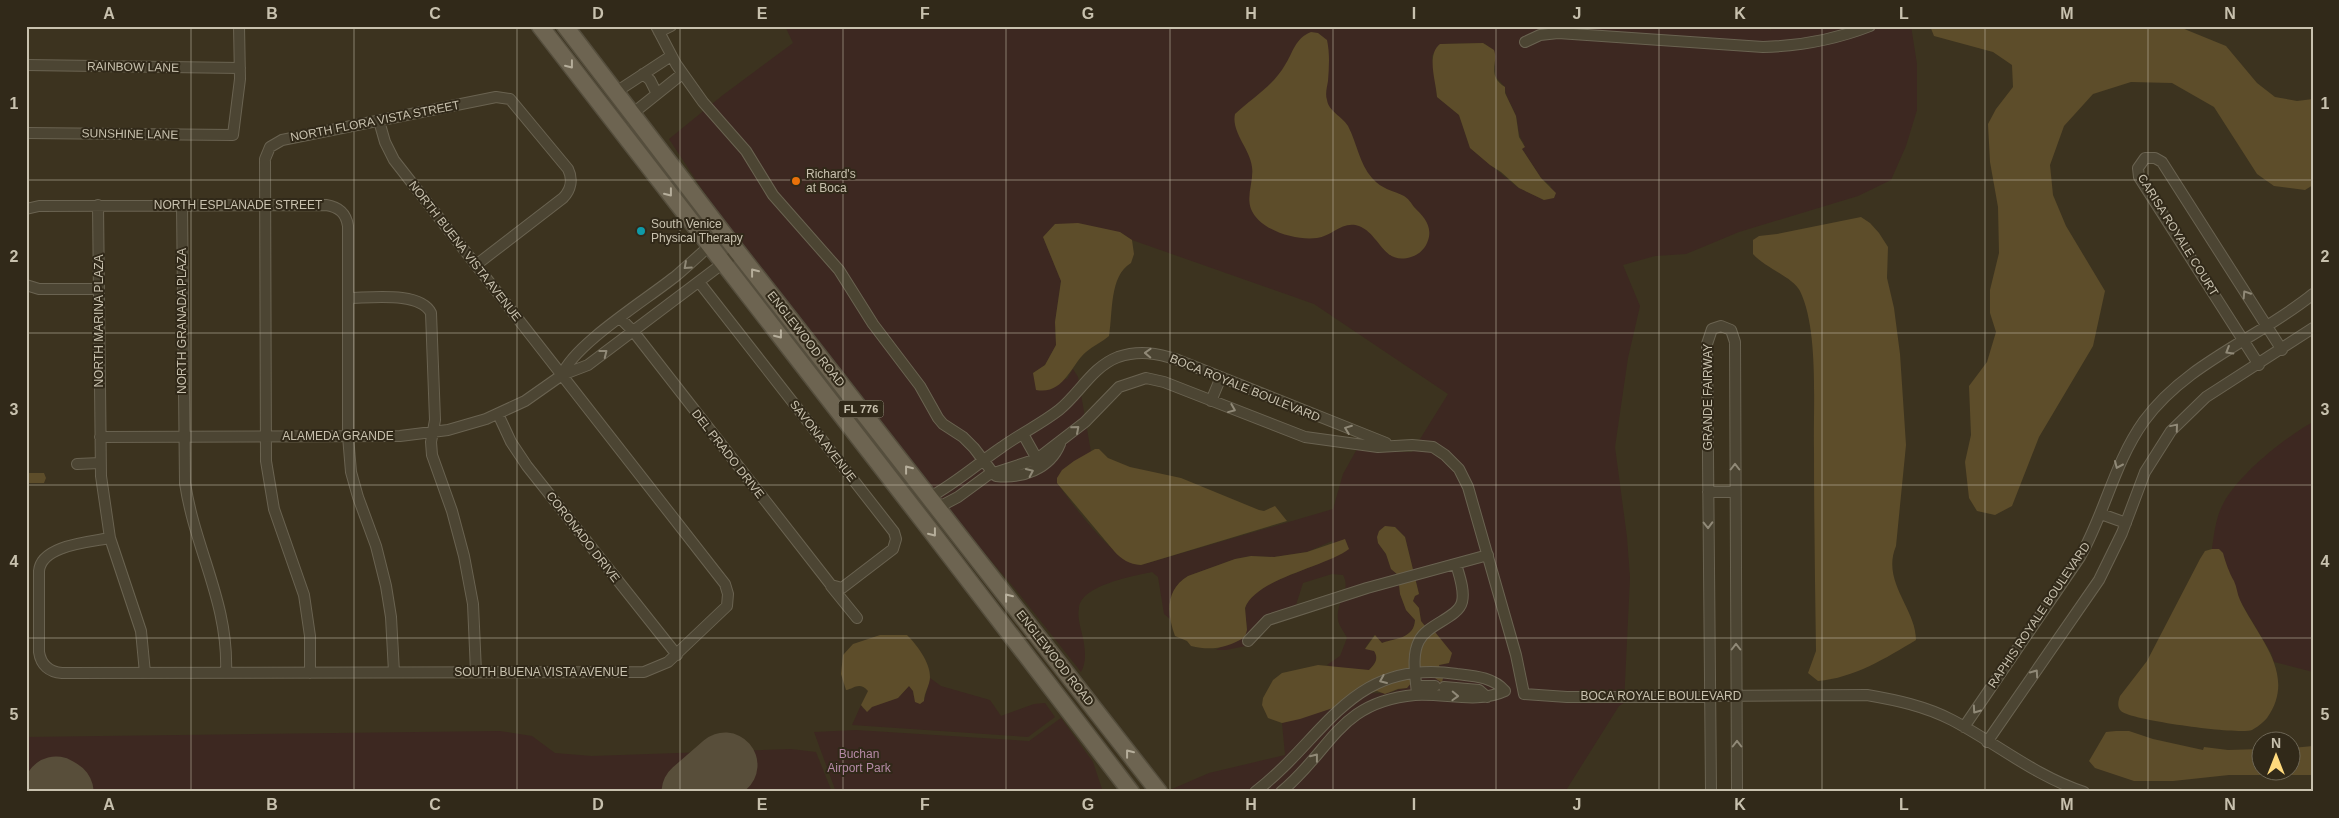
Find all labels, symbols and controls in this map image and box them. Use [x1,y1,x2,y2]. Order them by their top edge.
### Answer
text: A [103,5,115,22]
text: B [266,5,278,22]
text: C [429,5,441,22]
text: D [592,5,604,22]
text: E [757,5,768,22]
text: F [920,5,930,22]
text: G [1082,5,1094,22]
text: H [1245,5,1257,22]
text: I [1412,5,1416,22]
text: J [1573,5,1581,22]
text: K [1734,5,1746,22]
text: L [1899,5,1909,22]
text: M [2060,5,2074,22]
text: N [2224,5,2236,22]
street label: RAINBOW LANE [87,59,179,75]
one-way arrow [564,59,572,68]
text: 1 [10,95,19,112]
text: 1 [2321,95,2330,112]
street label: NORTH FLORA VISTA STREET [289,98,462,144]
street label: SUNSHINE LANE [82,126,178,142]
place label: Richard's at Boca [806,167,856,195]
street label: CARISA ROYALE COURT [2135,172,2222,299]
marker: Richard's at Boca [790,175,802,187]
street label: NORTH BUENA VISTA AVENUE [406,178,524,324]
one-way arrow [663,187,672,197]
street label: NORTH ESPLANADE STREET [154,198,323,212]
place label: South Venice Physical Therapy [651,217,743,245]
marker: South Venice Physical Therapy [635,225,647,237]
text: 2 [10,248,19,265]
street label: NORTH GRANADA PLAZA [175,248,189,394]
text: 2 [2321,248,2330,265]
street label: NORTH MARINA PLAZA [92,254,106,388]
one-way arrow [684,260,693,269]
one-way arrow [750,269,759,278]
street label: ENGLEWOOD ROAD [764,288,848,390]
one-way arrow [2243,290,2253,299]
one-way arrow [774,329,782,338]
street label: GRANDE FAIRWAY [1701,343,1715,451]
one-way arrow [2225,344,2234,354]
one-way arrow [1143,348,1151,358]
one-way arrow [599,349,608,358]
street label: BOCA ROYALE BOULEVARD [1168,351,1323,425]
street label: SAVONA AVENUE [787,397,859,485]
road number: FL 776 [838,400,884,418]
text: 3 [10,401,19,418]
text: 3 [2321,401,2330,418]
one-way arrow [1227,403,1236,414]
street label: DEL PRADO DRIVE [689,407,767,501]
one-way arrow [2170,424,2178,433]
one-way arrow [1344,425,1353,435]
one-way arrow [1071,426,1080,435]
street label: ALAMEDA GRANDE [282,429,394,443]
one-way arrow [2114,460,2125,469]
one-way arrow [1730,462,1740,470]
one-way arrow [906,466,914,475]
one-way arrow [1025,467,1034,478]
street label: CORONADO DRIVE [543,489,623,585]
one-way arrow [1703,521,1714,529]
one-way arrow [927,527,936,537]
street label: RAPHIS ROYALE BOULEVARD [1985,539,2093,690]
text: 4 [10,553,19,570]
text: 4 [2321,553,2330,570]
one-way arrow [1005,593,1014,603]
street label: ENGLEWOOD ROAD [1013,607,1097,709]
one-way arrow [1731,642,1742,650]
street label: SOUTH BUENA VISTA AVENUE [454,665,628,679]
one-way arrow [2029,669,2038,679]
one-way arrow [1379,674,1388,685]
street label: BOCA ROYALE BOULEVARD [1581,689,1742,703]
one-way arrow [1452,691,1460,702]
one-way arrow [1972,705,1982,714]
text: 5 [10,706,19,723]
text: 5 [2321,706,2330,723]
north arrow [2252,730,2302,780]
text: N [2271,735,2281,751]
one-way arrow [1732,739,1742,747]
park label: Buchan Airport Park [827,747,892,775]
one-way arrow [1125,750,1134,759]
one-way arrow [1310,754,1318,763]
text: A [103,796,115,813]
text: B [266,796,278,813]
text: C [429,796,441,813]
text: D [592,796,604,813]
text: E [757,796,768,813]
text: F [920,796,930,813]
text: G [1082,796,1094,813]
text: H [1245,796,1257,813]
text: I [1412,796,1416,813]
text: J [1573,796,1581,813]
text: K [1734,796,1746,813]
text: L [1899,796,1909,813]
text: M [2060,796,2074,813]
text: N [2224,796,2236,813]

